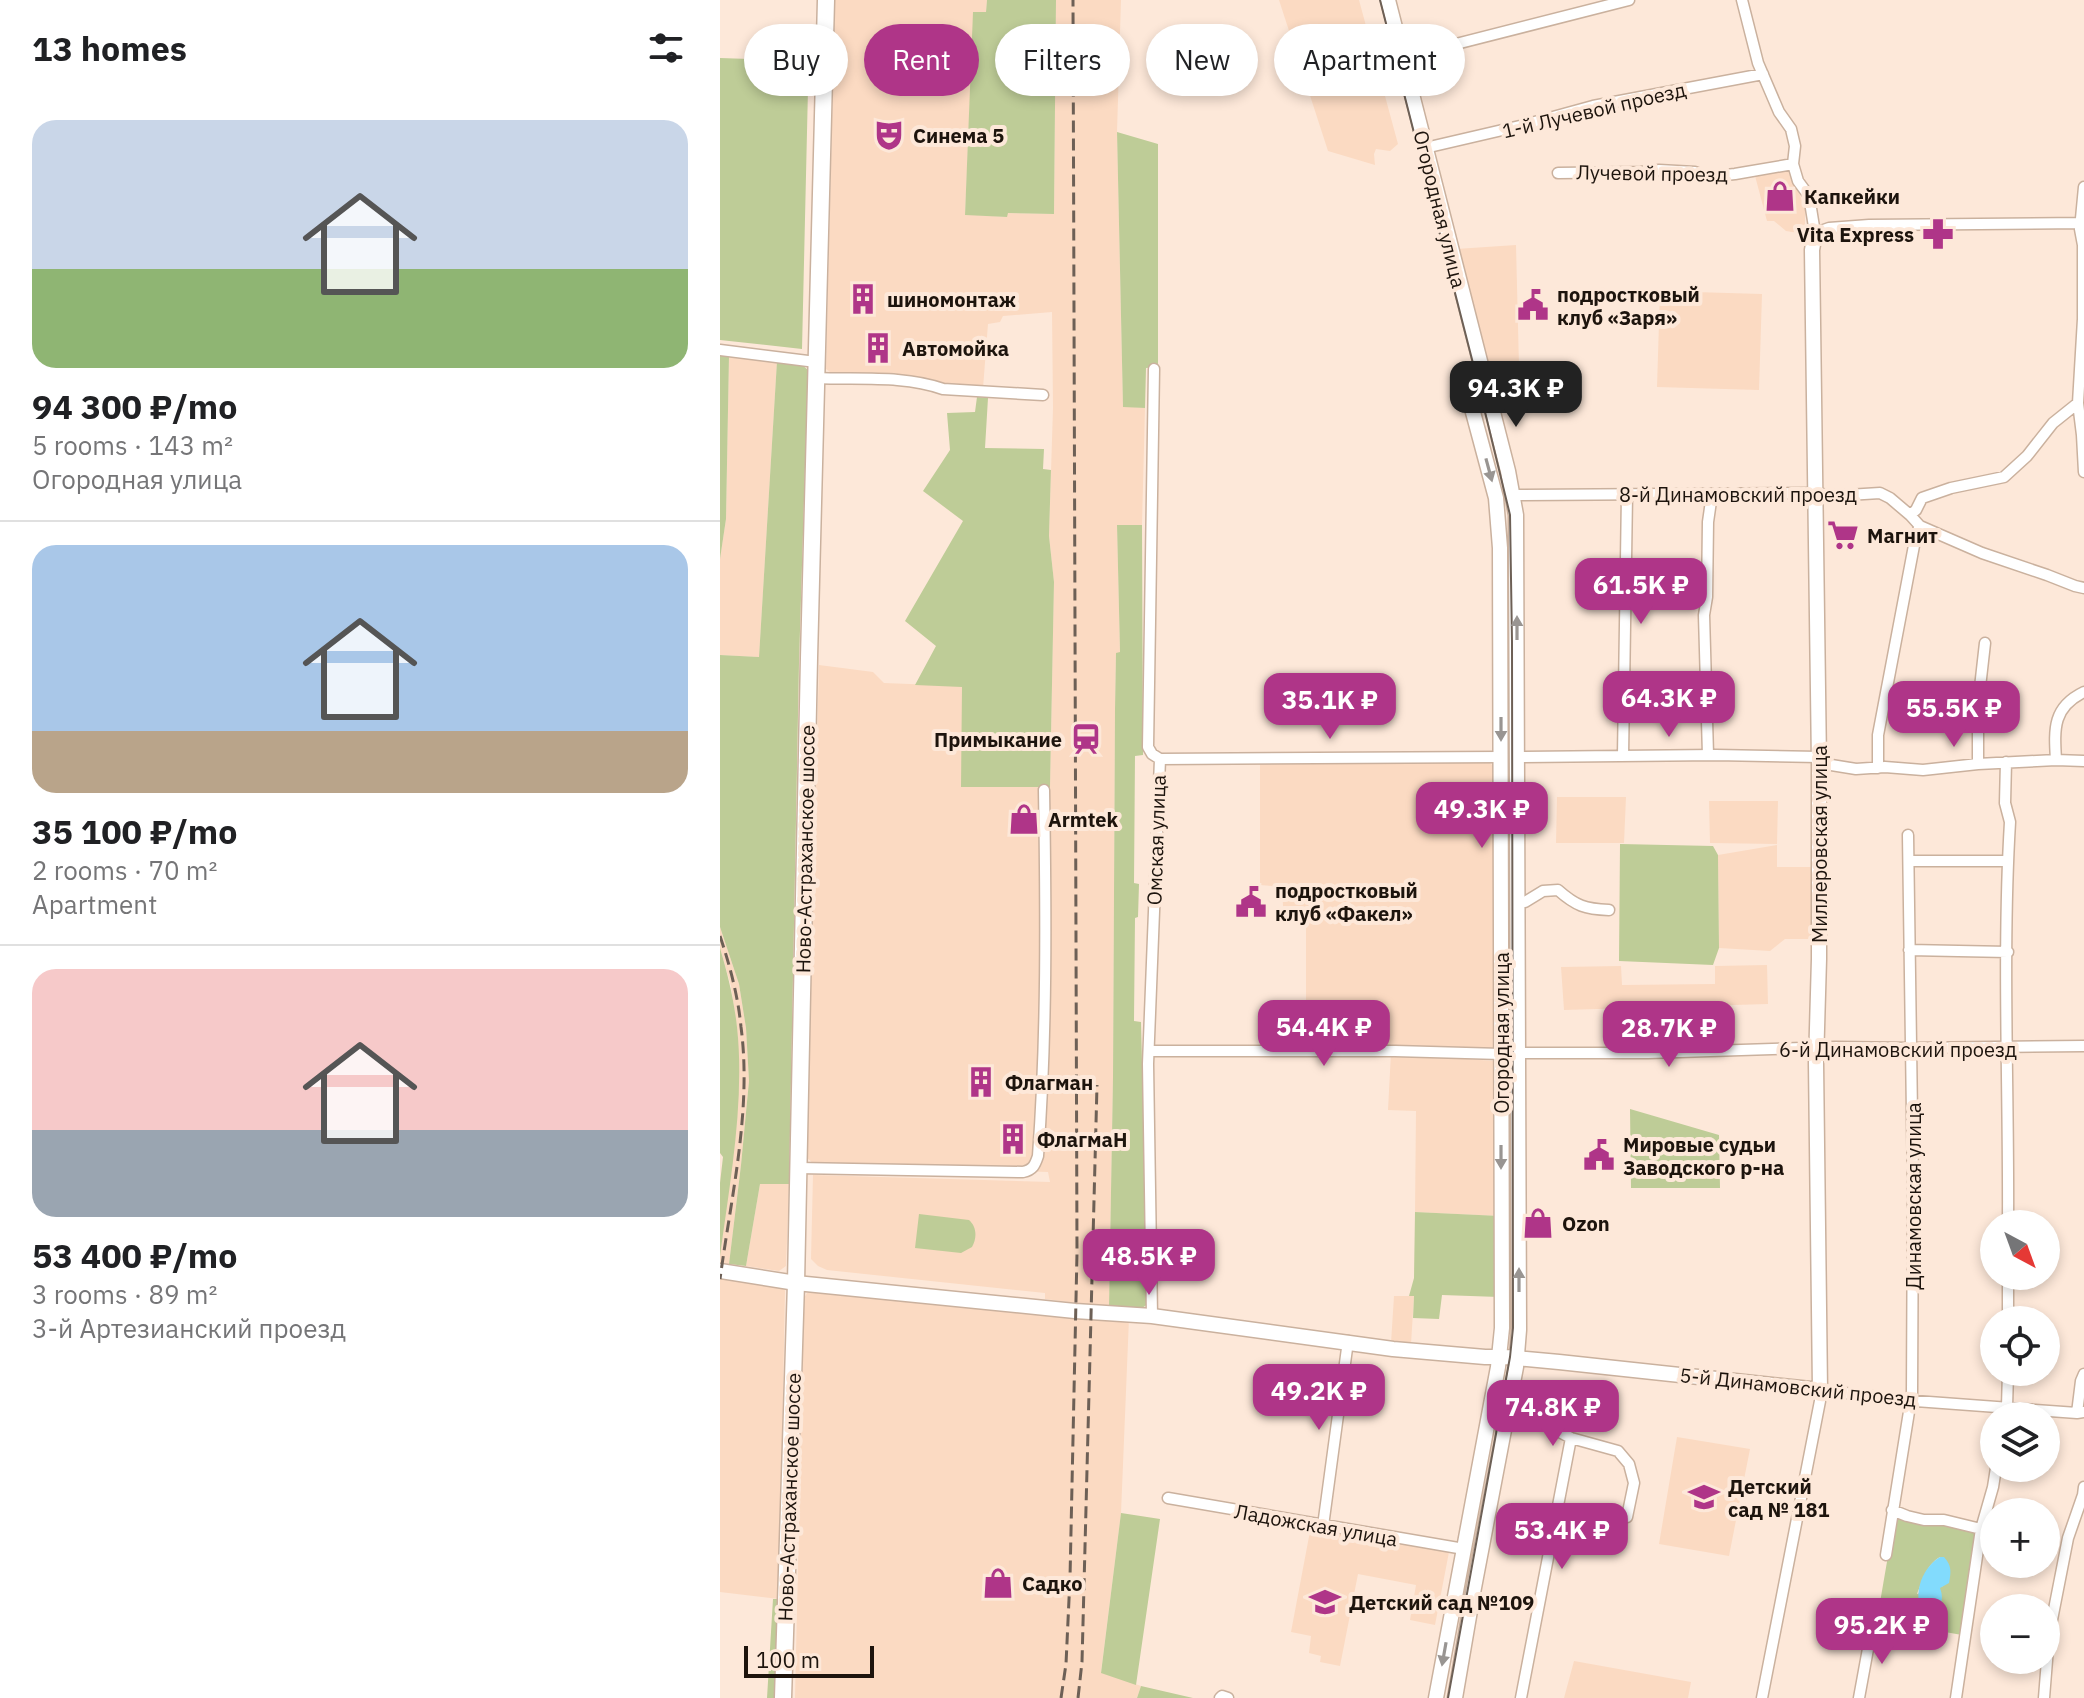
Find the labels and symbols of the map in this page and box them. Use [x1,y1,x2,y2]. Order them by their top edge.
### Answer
street label: 1-й Лучевой проезд [1499,76,1689,144]
theatre icon: Синема 5 [872,118,906,152]
place label: Синема 5 [913,122,1004,149]
street label: Огородная улица [1407,127,1473,291]
street label: Лучевой проезд [1576,158,1728,188]
shop icon: Капкейки [1763,179,1797,213]
place label: Капкейки [1804,183,1900,210]
pharmacy icon: Vita Express [1921,217,1955,251]
place label: Vita Express [1797,221,1914,248]
place label: подростковый клуб «Заря» [1557,281,1700,331]
building icon: шиномонтаж [846,282,880,316]
place label: шиномонтаж [887,286,1016,313]
public building icon: подростковый клуб «Заря» [1516,288,1550,322]
building icon: Автомойка [861,331,895,365]
place label: Автомойка [902,335,1009,362]
pin: 94.3K ₽ [1442,361,1590,429]
one-way arrow [1483,457,1495,482]
street label: 8-й Динамовский проезд [1619,481,1857,508]
supermarket icon: Магнит [1826,518,1860,552]
place label: Магнит [1867,522,1938,549]
pin: 61.5K ₽ [1567,558,1715,626]
one-way arrow [1511,615,1523,640]
pin: 64.3K ₽ [1595,671,1743,739]
pin: 35.1K ₽ [1256,673,1404,741]
pin: 55.5K ₽ [1880,681,2028,749]
one-way arrow [1495,717,1507,742]
station icon: Примыкание [1069,722,1103,756]
street label: Ново-Астраханское шоссе [789,725,821,973]
place label: Примыкание [934,726,1062,753]
street label: Миллеровская улица [1806,745,1833,943]
street label: Омская улица [1140,774,1172,906]
pin: 49.3K ₽ [1408,782,1556,850]
shop icon: Armtek [1007,802,1041,836]
place label: Armtek [1048,806,1118,833]
place label: подростковый клуб «Факел» [1275,877,1418,927]
public building icon: подростковый клуб «Факел» [1234,885,1268,919]
street label: Огородная улица [1488,952,1515,1114]
pin: 54.4K ₽ [1250,1000,1398,1068]
pin: 28.7K ₽ [1595,1001,1743,1069]
street label: 6-й Динамовский проезд [1779,1036,2017,1063]
building icon: Флагман [964,1065,998,1099]
place label: Флагман [1005,1069,1093,1096]
street label: Динамовская улица [1900,1102,1927,1290]
building icon: ФлагмаН [996,1122,1030,1156]
place label: ФлагмаН [1037,1126,1127,1153]
place label: Мировые судьи Заводского р-на [1623,1131,1784,1181]
public building icon: Мировые судьи Заводского р-на [1582,1138,1616,1172]
one-way arrow [1495,1145,1508,1170]
shop icon: Ozon [1521,1206,1555,1240]
place label: Ozon [1562,1210,1610,1237]
north arrow [1980,1210,2060,1290]
pin: 48.5K ₽ [1075,1229,1223,1297]
one-way arrow [1513,1267,1525,1292]
street label: 5-й Динамовский проезд [1678,1361,1918,1413]
pin: 49.2K ₽ [1245,1364,1393,1432]
street label: Ново-Астраханское шоссе [771,1372,807,1622]
pin: 74.8K ₽ [1479,1380,1627,1448]
place label: Детский сад № 181 [1728,1473,1830,1523]
school or university icon: Детский сад № 181 [1687,1480,1721,1514]
street label: Ладожская улица [1232,1497,1400,1553]
pin: 53.4K ₽ [1488,1503,1636,1571]
shop icon: Садко [981,1566,1015,1600]
place label: Садко [1022,1570,1083,1597]
school or university icon: Детский сад №109 [1308,1585,1342,1619]
place label: Детский сад №109 [1349,1589,1534,1616]
pin: 95.2K ₽ [1808,1598,1956,1666]
scale bar [744,1642,874,1678]
one-way arrow [1438,1642,1450,1667]

